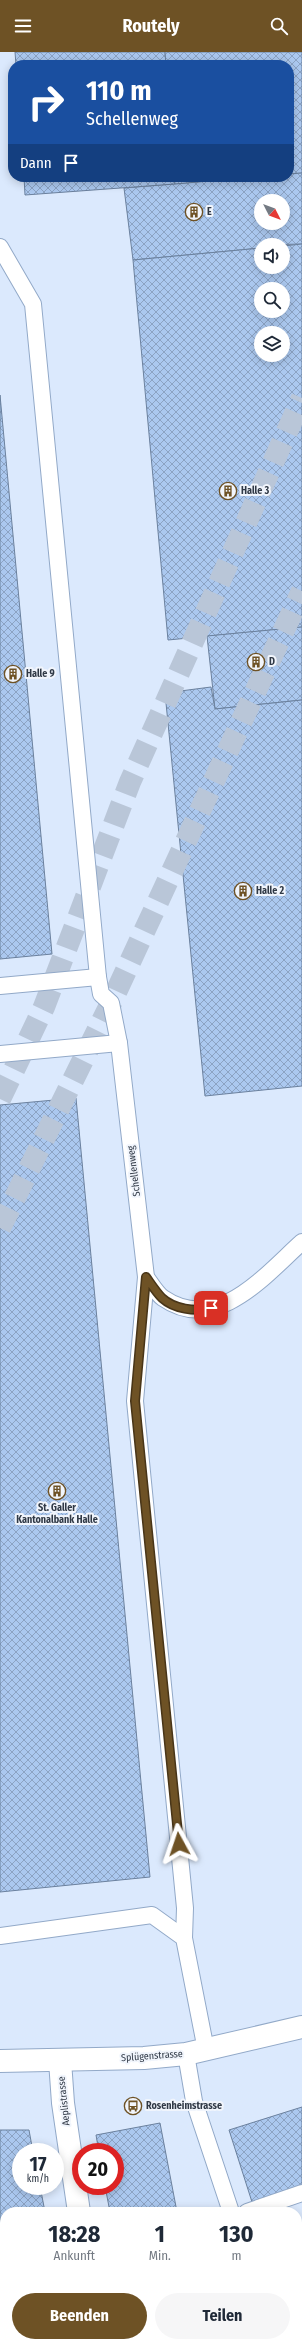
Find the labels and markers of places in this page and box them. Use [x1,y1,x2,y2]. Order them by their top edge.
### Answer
building icon: E [184,202,204,222]
place label: E [207,206,212,218]
building icon: Halle 3 [218,481,238,501]
place label: Halle 3 [241,485,269,497]
building icon: D [246,652,266,672]
place label: D [269,656,275,668]
building icon: Halle 9 [3,664,23,684]
place label: Halle 9 [26,668,55,680]
building icon: Halle 2 [233,881,253,901]
place label: Halle 2 [256,885,284,897]
pin [194,1291,228,1325]
building icon: St. Galler Kantonalbank Halle [47,1481,67,1501]
place label: St. Galler Kantonalbank Halle [16,1502,98,1526]
bus stop icon: Rosenheimstrasse [123,2096,143,2116]
place label: Rosenheimstrasse [146,2100,222,2112]

